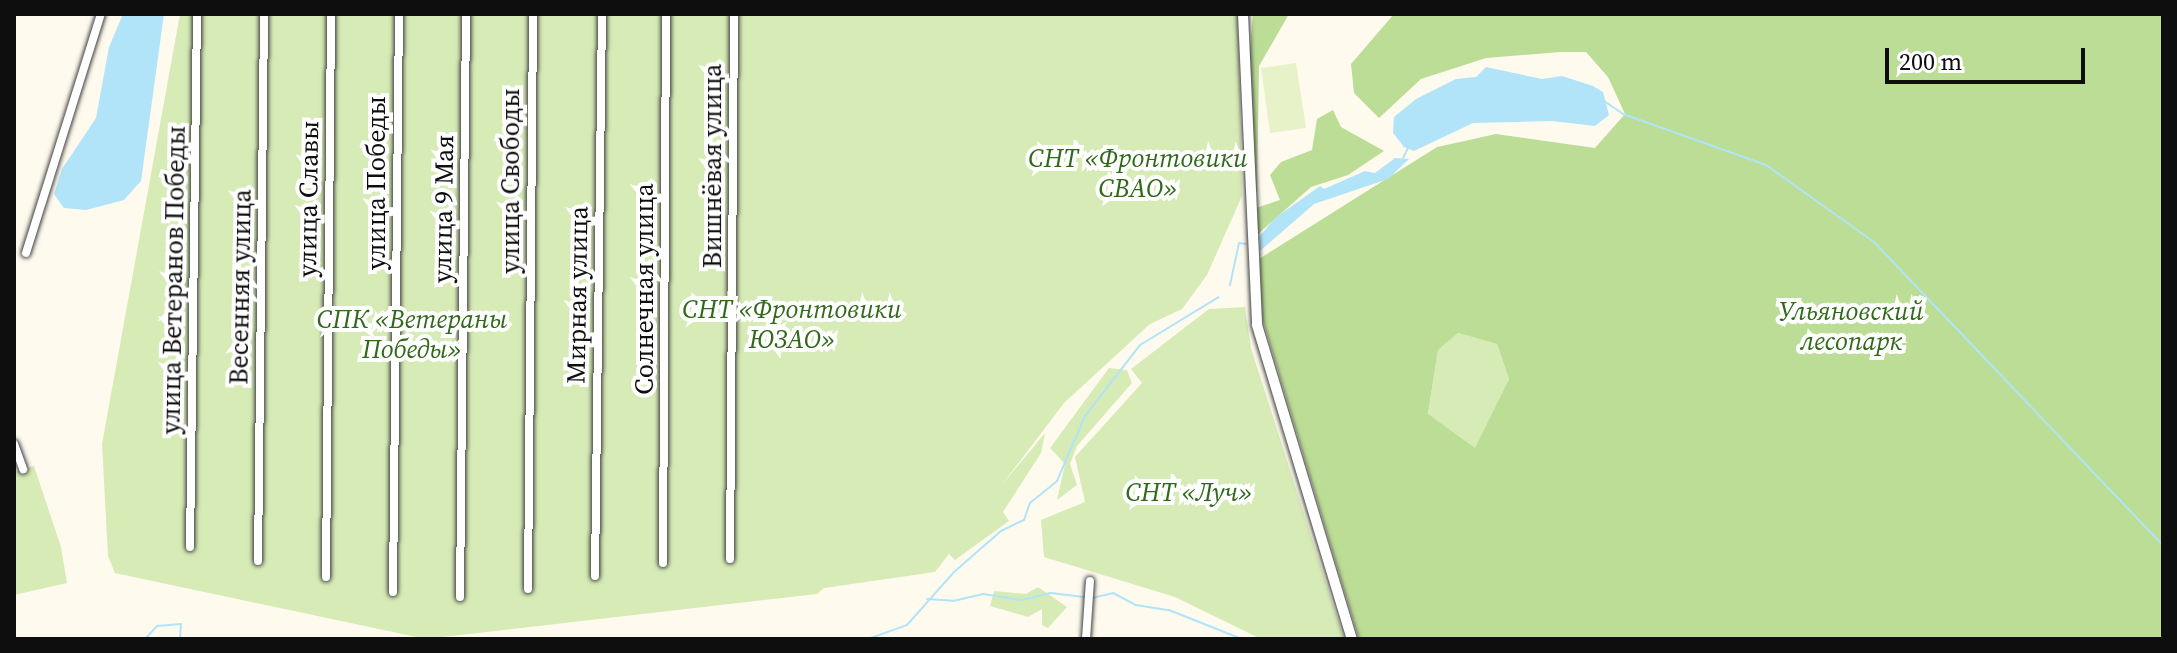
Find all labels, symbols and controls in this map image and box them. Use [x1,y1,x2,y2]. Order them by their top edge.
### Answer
scale bar [1889,32,2089,82]
text: 200 m [1899,45,1962,78]
street label: Вишнёвая улица [697,64,729,268]
street label: улица Свободы [495,88,527,274]
street label: улица Победы [361,96,393,270]
street label: улица Славы [292,120,326,278]
street label: улица Ветеранов Победы [156,125,192,435]
street label: улица 9 Мая [427,135,461,283]
park label: СНТ «Фронтовики СВАО» [1028,143,1248,204]
street label: Солнечная улица [629,183,661,395]
street label: Весенняя улица [224,189,258,385]
street label: Мирная улица [561,206,595,384]
park label: СНТ «Фронтовики ЮЗАО» [682,294,902,356]
park label: Ульяновский лесопарк [1778,296,1924,358]
park label: СПК «Ветераны Победы» [317,304,507,366]
park label: СНТ «Луч» [1125,477,1253,509]

